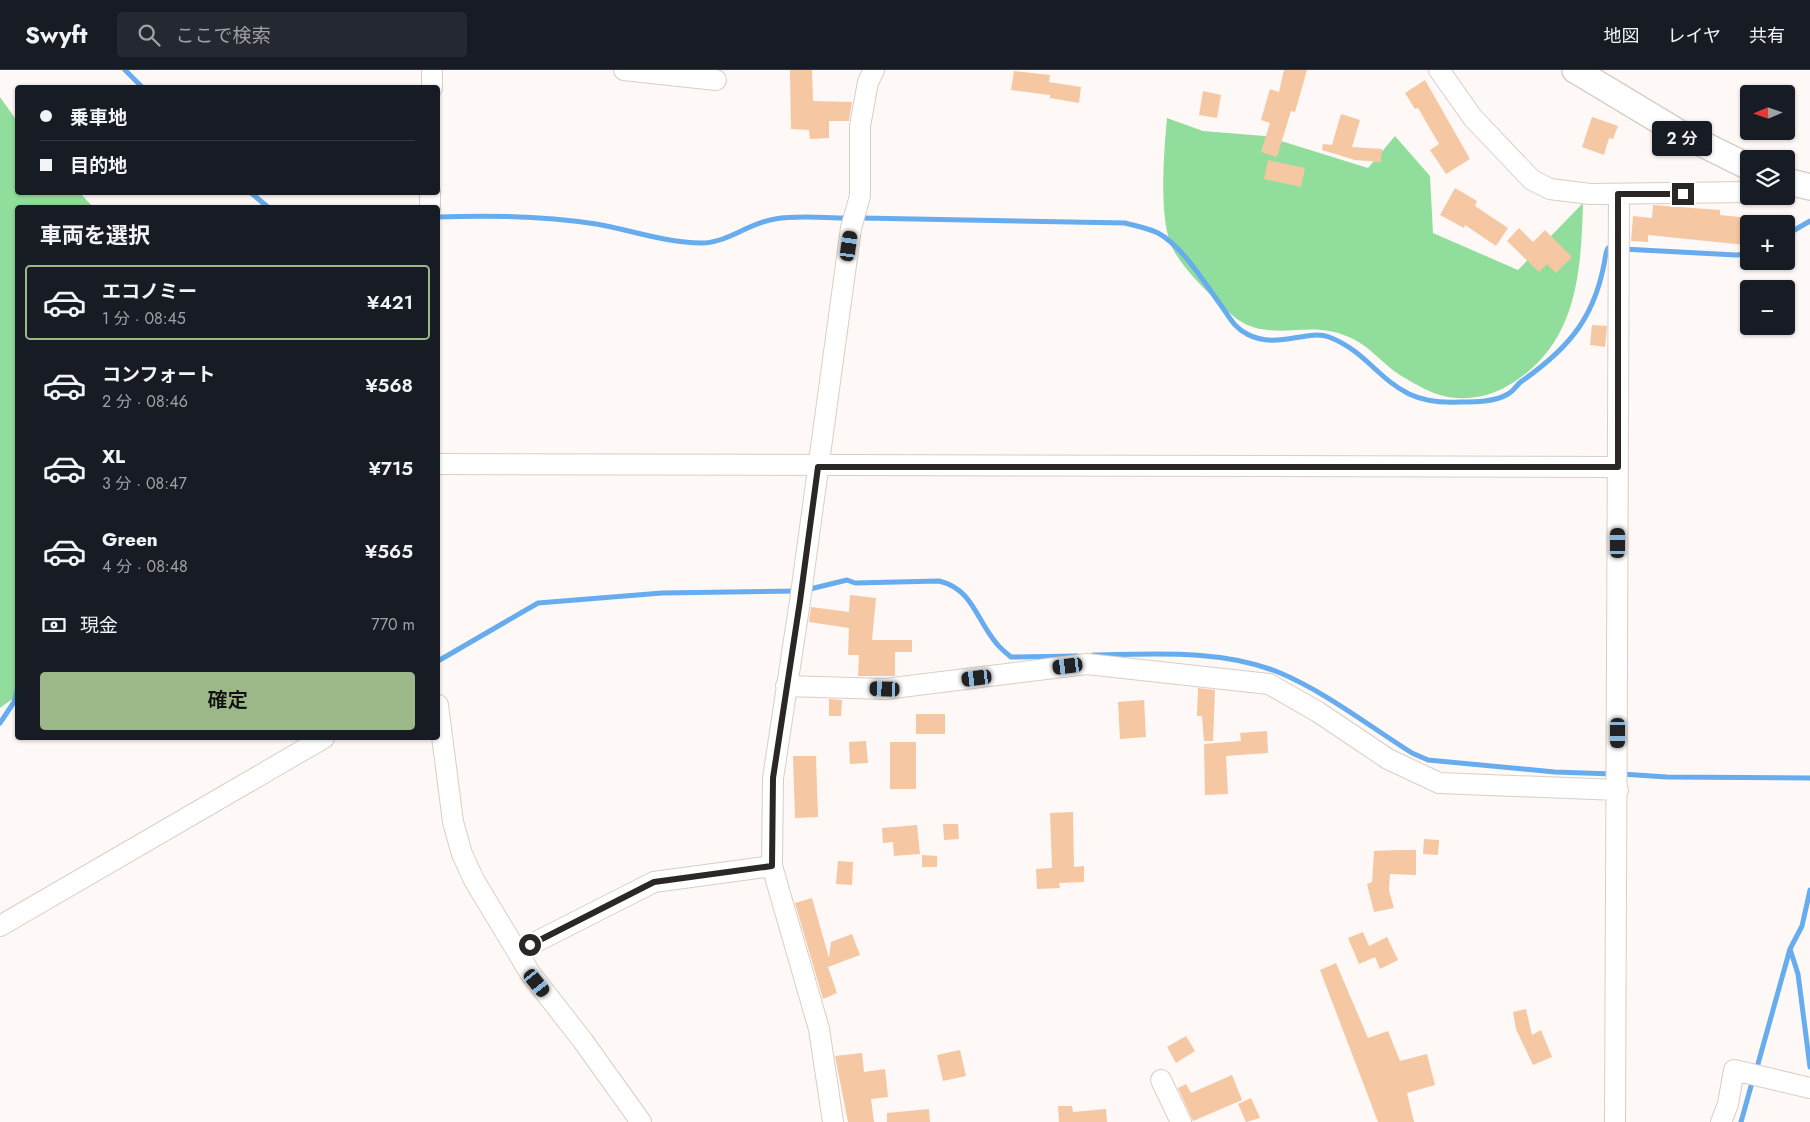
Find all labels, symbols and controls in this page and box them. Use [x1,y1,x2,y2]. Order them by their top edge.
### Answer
search box [117,12,467,57]
text: Swyft [25,17,87,52]
icon: search [135,21,163,49]
text: ここで検索 [175,22,270,49]
text: 地図 [1604,23,1640,49]
text: レイヤ [1668,23,1721,49]
text: 共有 [1749,23,1785,49]
north arrow [1740,85,1795,140]
map controls [1740,85,1795,335]
text: 乗車地 [70,104,127,131]
callout: 2 分 [1653,122,1713,156]
text: 2 分 [1667,127,1697,150]
button: layers [1740,150,1795,205]
text: 目的地 [70,152,127,179]
route end [1672,183,1694,205]
button: + [1740,215,1795,270]
text: 車両を選択 [40,219,150,251]
car [839,230,858,262]
text: エコノミー [102,278,197,305]
icon: car [42,280,87,325]
button: − [1740,280,1795,335]
text: ¥421 [367,289,413,316]
text: 1 分 · 08:45 [102,307,186,330]
text: コンフォート [102,361,215,388]
icon: car [42,363,87,408]
text: ¥568 [365,372,413,399]
text: 2 分 · 08:46 [102,390,188,413]
text: XL [102,443,125,470]
icon: car [42,446,87,491]
text: ¥715 [369,455,413,482]
text: 3 分 · 08:47 [102,472,187,495]
text: Green [102,526,158,553]
car [1610,528,1625,558]
icon: car [42,529,87,574]
text: ¥565 [365,538,413,565]
text: 4 分 · 08:48 [102,555,188,578]
icon: cash [40,611,68,639]
text: 現金 [80,612,118,639]
text: 770 m [371,613,415,636]
car [1052,657,1083,675]
car [961,669,992,687]
button: 確定 [40,672,415,730]
car [869,681,900,697]
car [1610,718,1625,748]
route start [519,934,541,956]
car [521,967,552,999]

